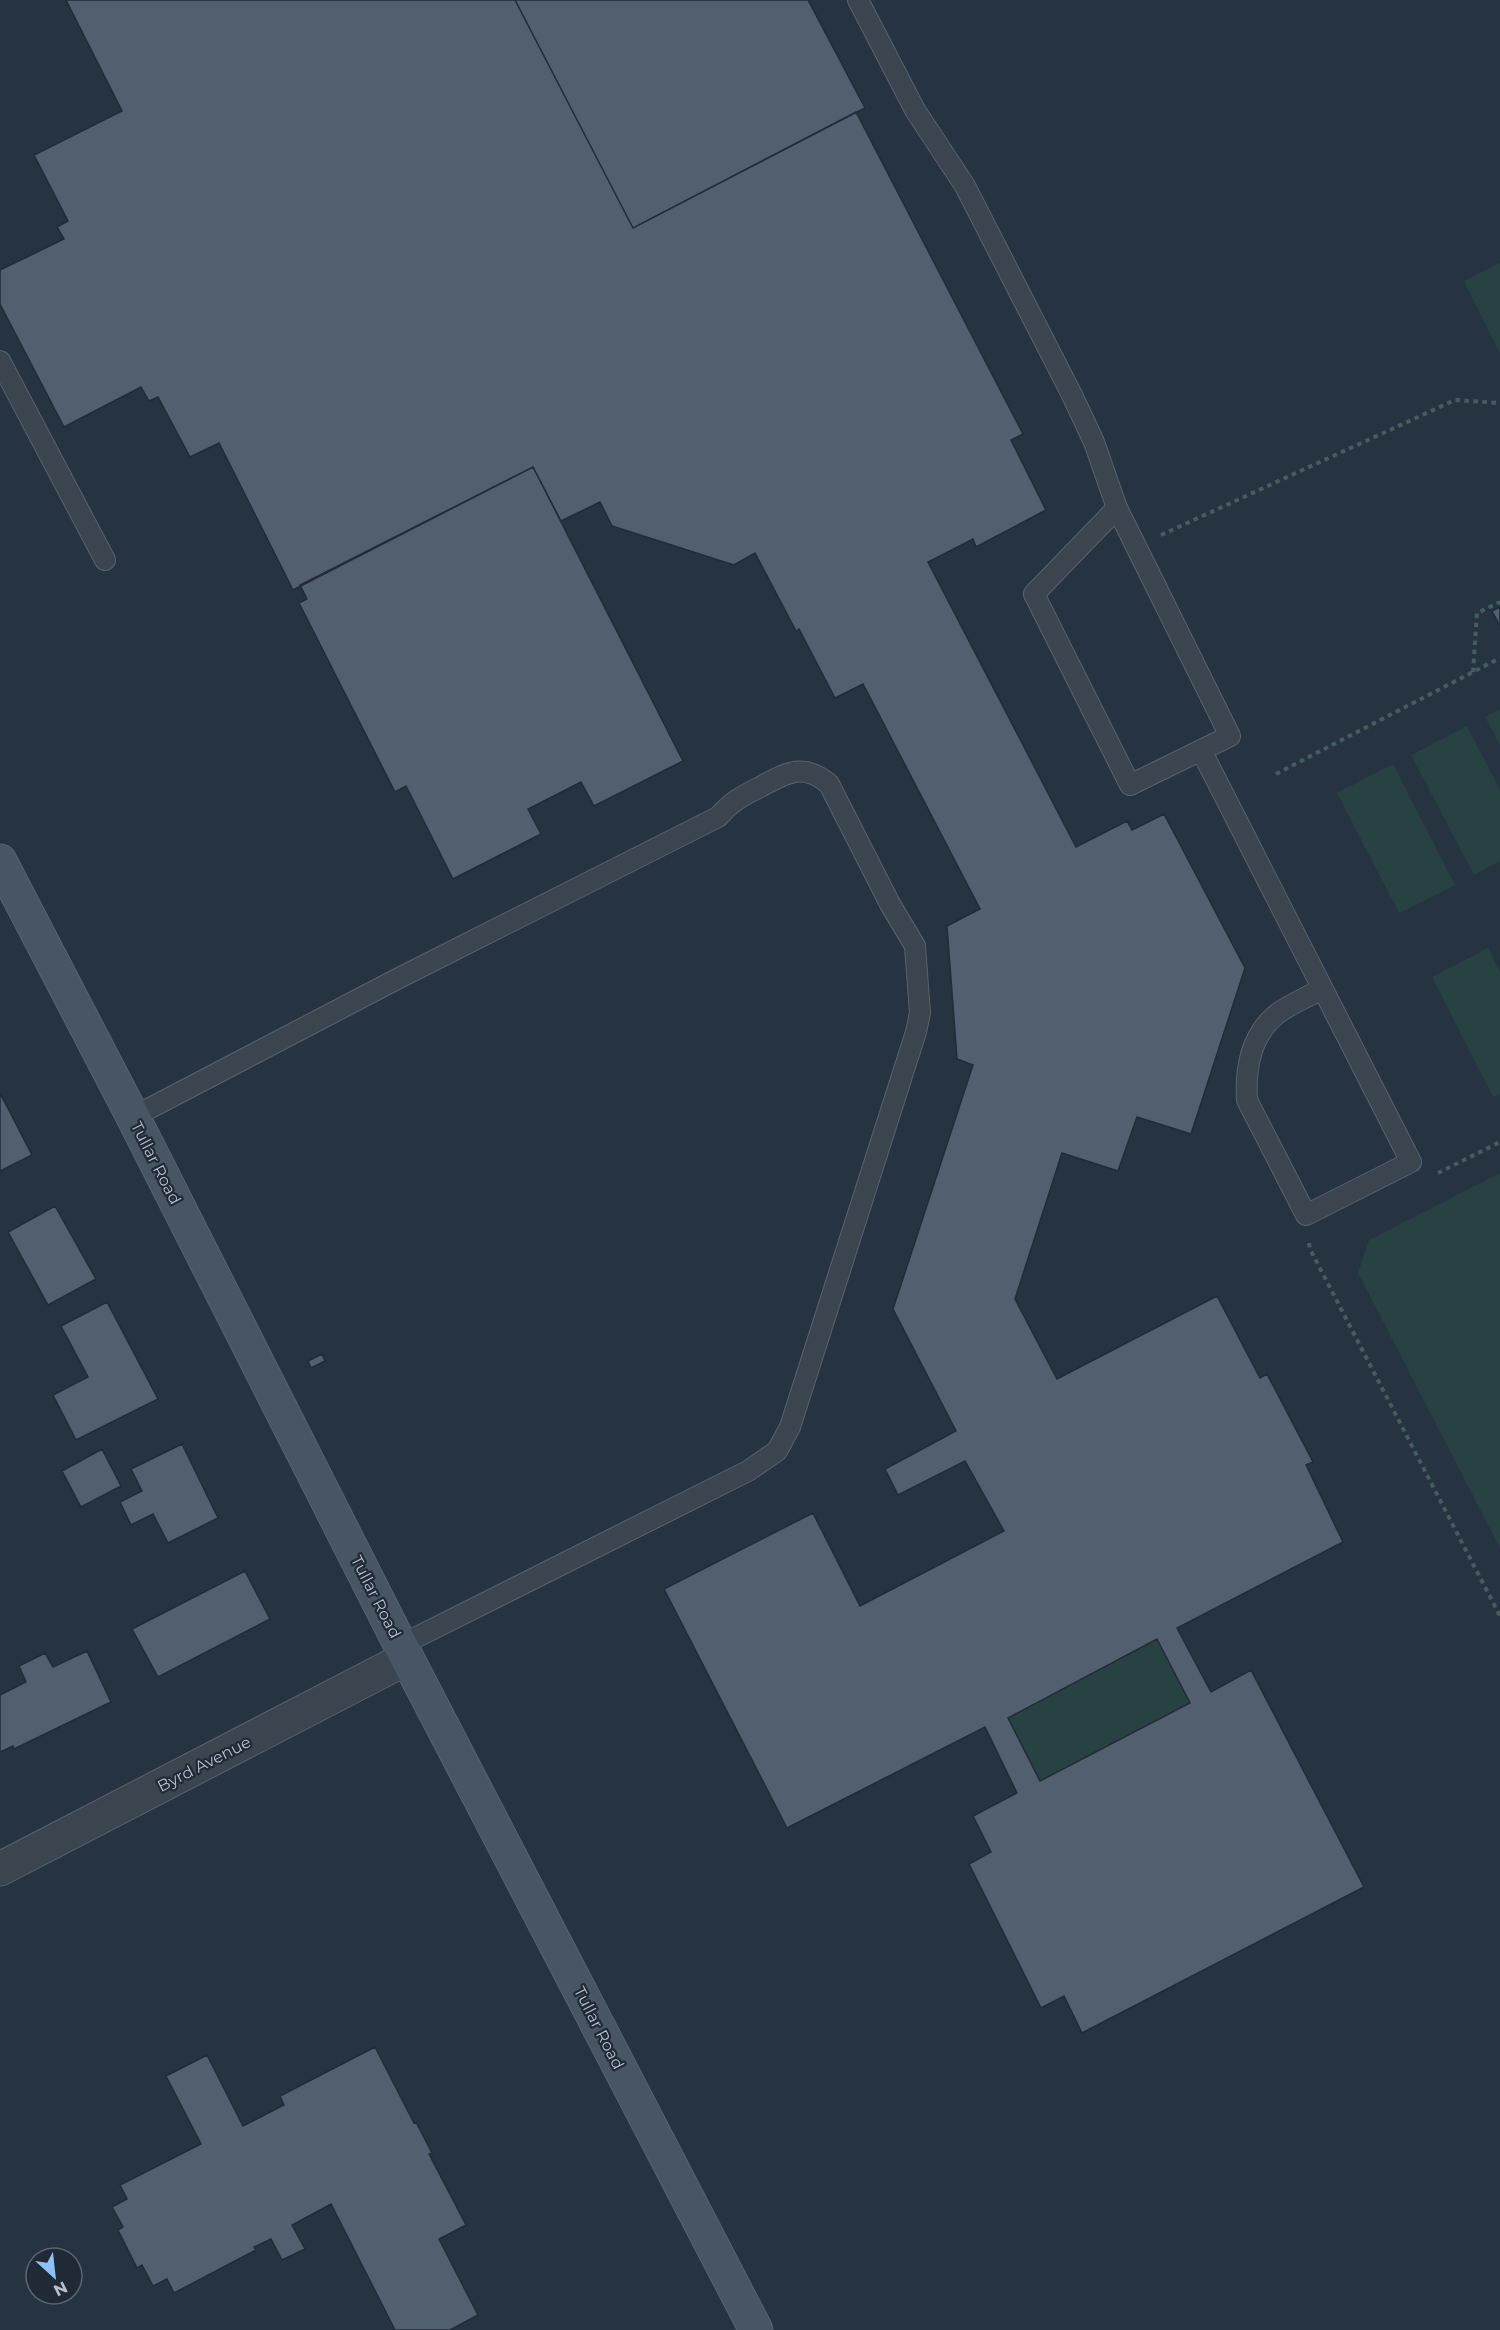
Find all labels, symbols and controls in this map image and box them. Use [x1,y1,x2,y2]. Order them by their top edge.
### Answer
street label: Tullar Road [127,1118,185,1208]
street label: Tullar Road [347,1552,405,1642]
street label: Byrd Avenue [154,1732,254,1796]
street label: Tullar Road [570,1983,628,2073]
north arrow [24,2246,84,2306]
text: N [51,2278,71,2300]

